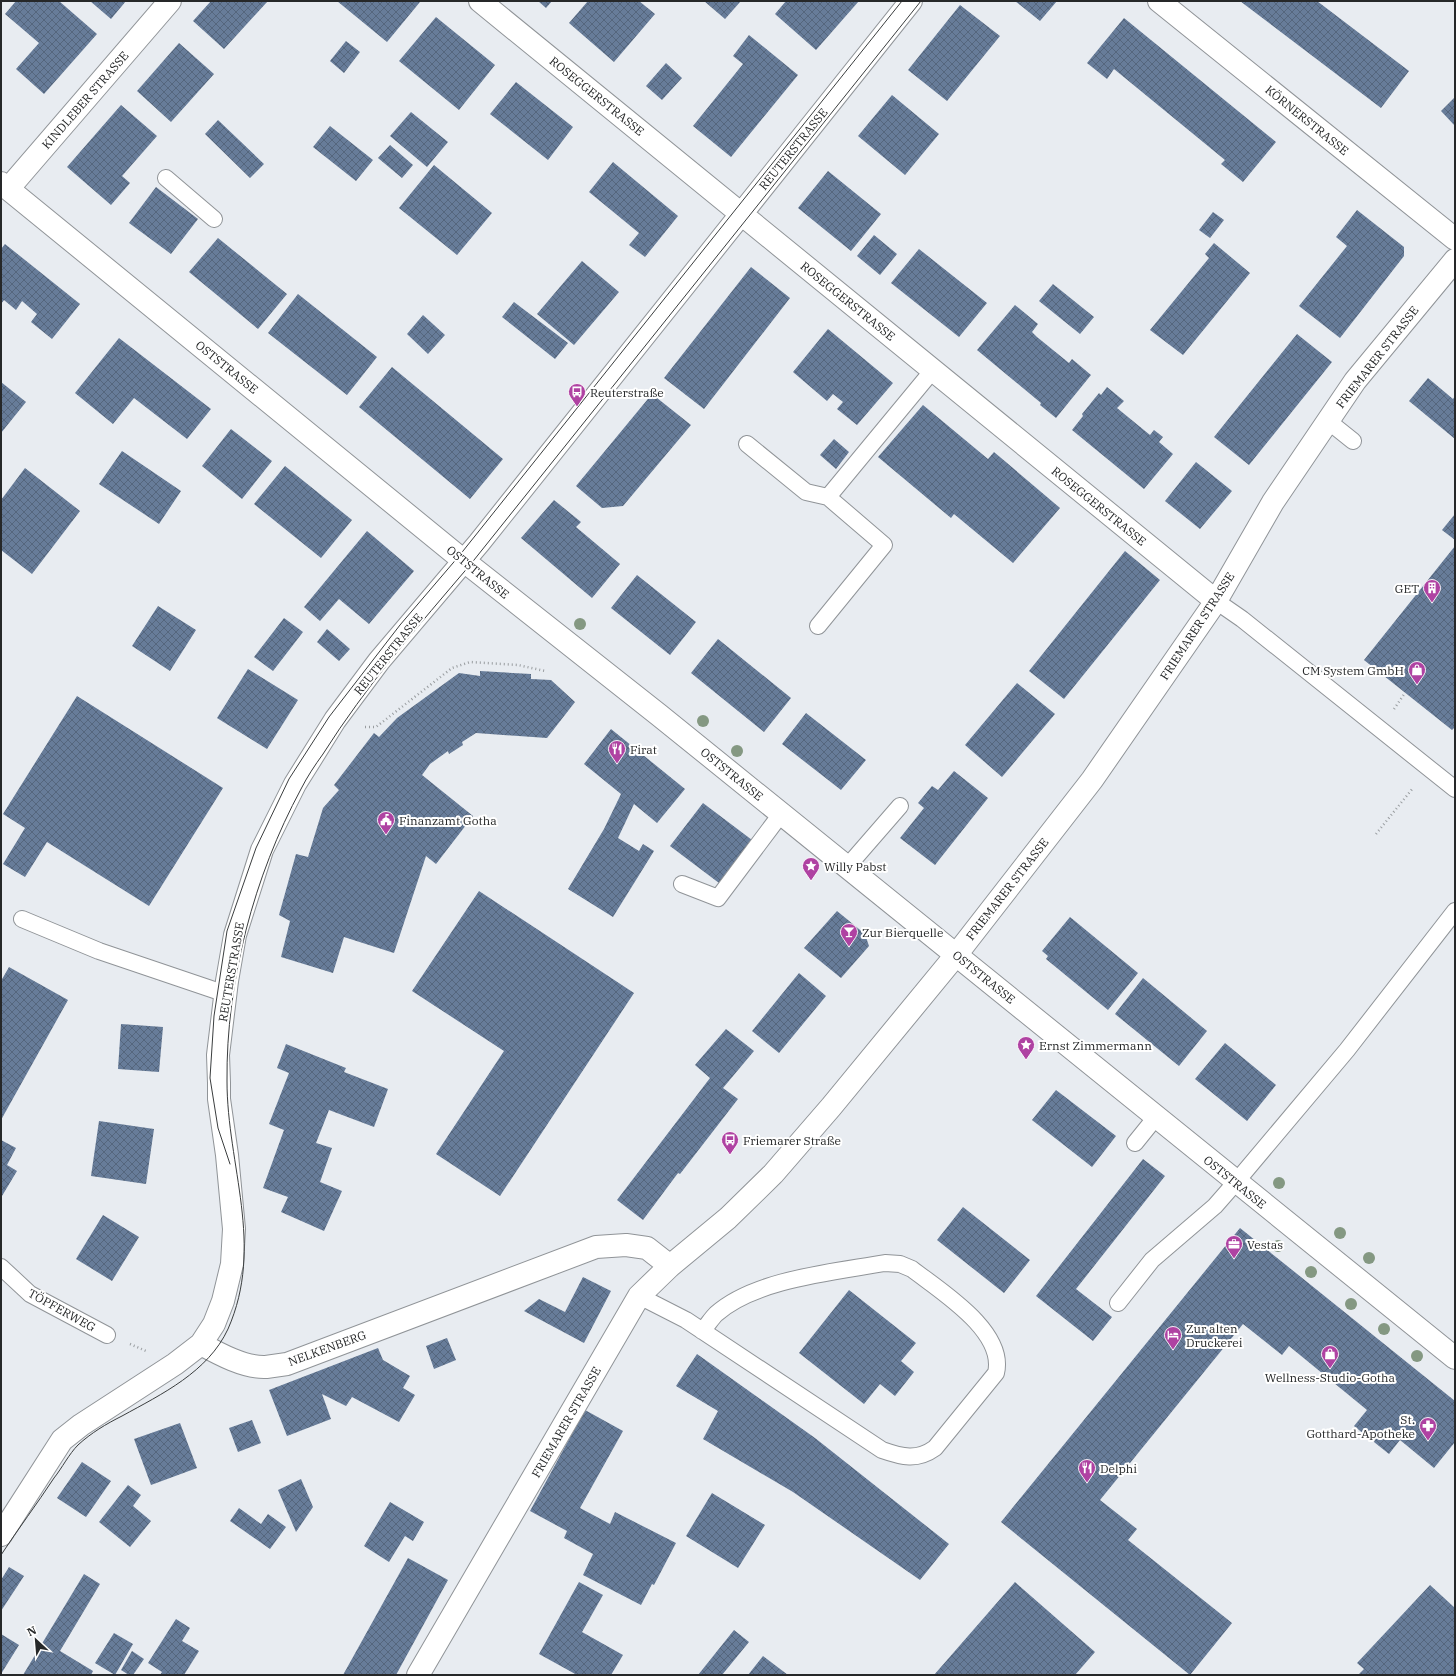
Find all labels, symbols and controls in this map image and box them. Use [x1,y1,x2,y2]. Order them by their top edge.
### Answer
street label: KINDLEBER STRASSE [38,48,132,152]
street label: ROSEGGERSTRASSE [547,53,647,139]
street label: KÖRNERSTRASSE [1262,82,1352,158]
street label: REUTERSTRASSE [755,105,831,193]
street label: ROSEGGERSTRASSE [798,258,898,344]
street label: FRIEMARER STRASSE [1332,303,1422,411]
street label: OSTSTRASSE [193,337,261,397]
bus stop icon: Reuterstraße [567,382,587,407]
place label: Reuterstraße [590,385,664,400]
street label: ROSEGGERSTRASSE [1049,463,1149,549]
street label: OSTSTRASSE [444,542,512,602]
street label: FRIEMARER STRASSE [1157,569,1237,683]
building icon: GET [1422,578,1442,603]
place label: GET [1395,581,1419,596]
street label: REUTERSTRASSE [350,610,426,698]
shop icon: CM System GmbH [1407,660,1427,685]
place label: CM System GmbH [1302,663,1404,678]
restaurant icon: Firat [607,739,627,764]
place label: Firat [630,742,657,757]
street label: OSTSTRASSE [698,744,766,804]
public building icon: Finanzamt Gotha [376,810,396,835]
place label: Finanzamt Gotha [399,813,497,828]
street label: FRIEMARER STRASSE [962,835,1052,943]
place icon: Willy Pabst [801,856,821,881]
place label: Willy Pabst [824,859,887,874]
street label: REUTERSTRASSE [215,921,247,1023]
bar icon: Zur Bierquelle [839,922,859,947]
place label: Zur Bierquelle [862,925,943,940]
street label: OSTSTRASSE [950,947,1018,1007]
place icon: Ernst Zimmermann [1016,1035,1036,1060]
place label: Ernst Zimmermann [1039,1038,1152,1053]
bus stop icon: Friemarer Straße [720,1130,740,1155]
place label: Friemarer Straße [743,1133,841,1148]
street label: OSTSTRASSE [1201,1152,1269,1212]
office icon: Vestas [1224,1234,1244,1259]
place label: Vestas [1247,1237,1283,1252]
street label: TÖPFERWEG [26,1285,99,1335]
place label: Zur alten Druckerei [1186,1321,1243,1350]
hotel icon: Zur alten Druckerei [1163,1325,1183,1350]
street label: NELKENBERG [286,1327,368,1369]
shop icon: Wellness-Studio-Gotha [1320,1344,1340,1369]
street label: FRIEMARER STRASSE [528,1364,604,1480]
place label: Wellness-Studio-Gotha [1265,1370,1396,1385]
place label: St. Gotthard-Apotheke [1306,1412,1415,1441]
pharmacy icon: St. Gotthard-Apotheke [1418,1416,1438,1441]
restaurant icon: Delphi [1077,1458,1097,1483]
place label: Delphi [1100,1461,1137,1476]
north arrow [16,1620,56,1660]
text: N [25,1623,39,1639]

